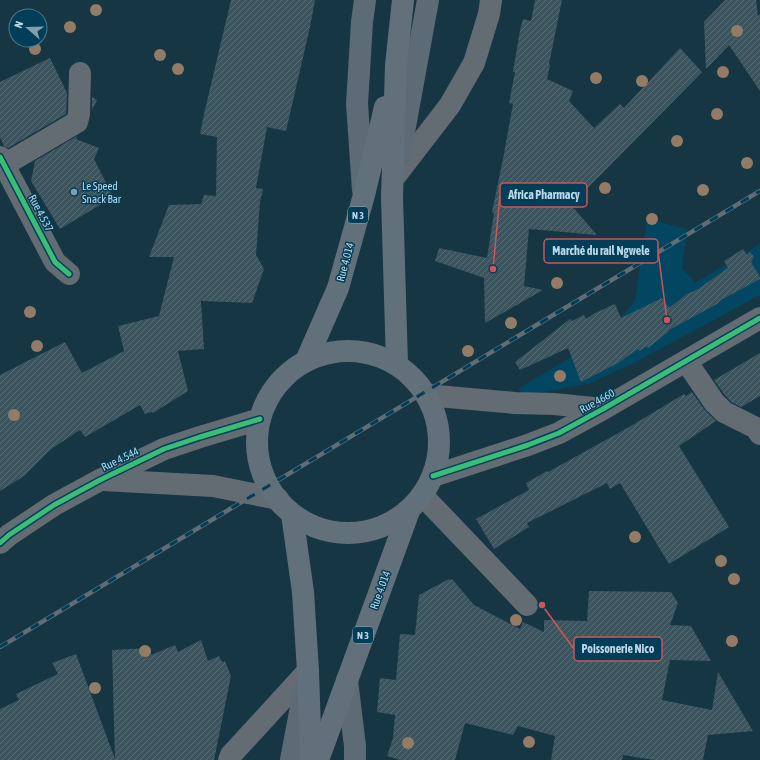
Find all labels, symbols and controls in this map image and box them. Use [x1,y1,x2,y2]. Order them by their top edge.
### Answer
north arrow [8,8,48,48]
text: N [12,19,25,30]
place label: Le Speed Snack Bar [82,180,122,205]
callout: Africa Pharmacy [500,183,587,207]
marker: Le Speed Snack Bar [69,187,79,197]
text: Africa Pharmacy [507,188,580,202]
street label: Rue 4.537 [26,193,56,233]
road number: N 3 [348,207,368,223]
callout: Marché du rail Ngwele [544,239,658,263]
street label: Rue 4.014 [334,241,356,283]
text: Marché du rail Ngwele [552,244,650,258]
street label: Rue 4660 [577,387,617,415]
street label: Rue 4.544 [99,445,141,473]
street label: Rue 4.014 [368,569,392,611]
road number: N 3 [353,627,373,643]
callout: Poissonerie Nico [574,637,662,661]
text: Poissonerie Nico [582,642,655,656]

